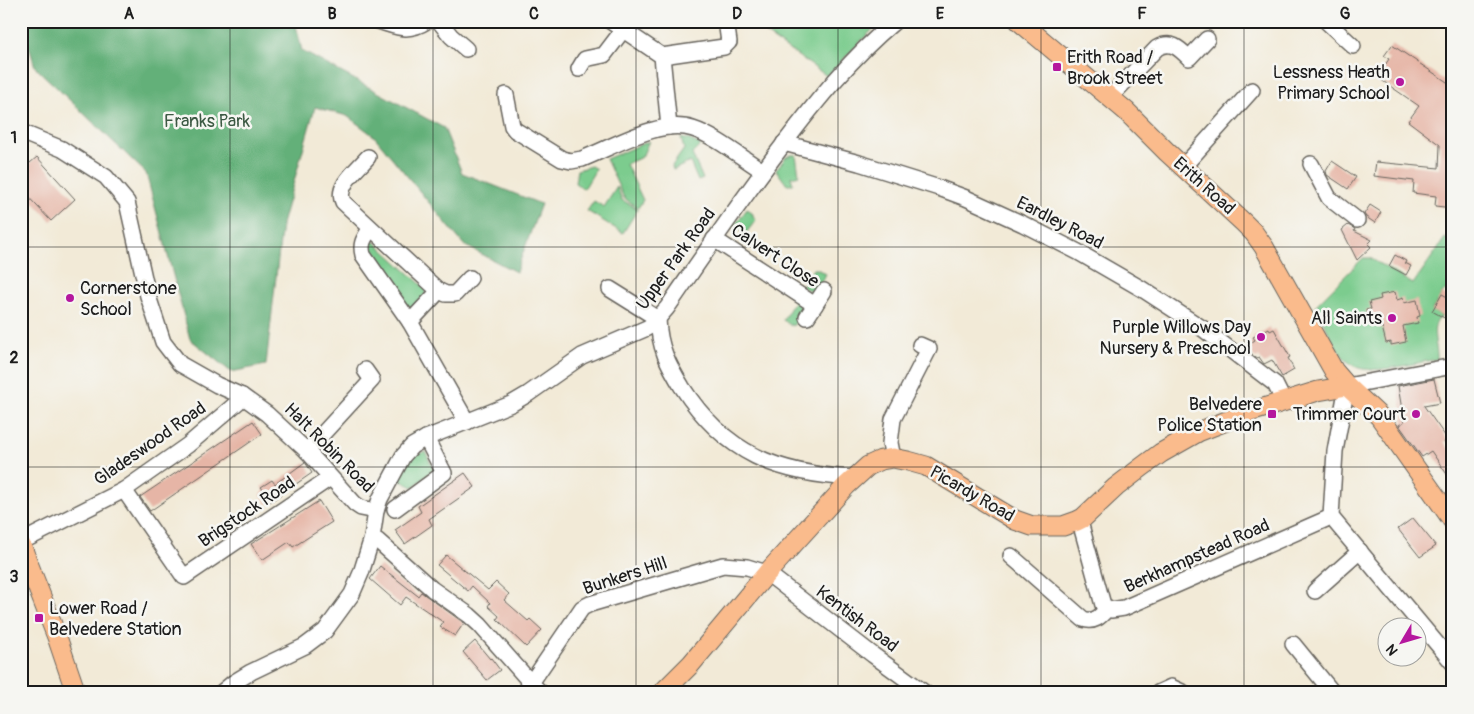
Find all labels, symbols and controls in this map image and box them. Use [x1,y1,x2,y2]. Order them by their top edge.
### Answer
text: A [124,4,135,24]
text: B [327,4,337,24]
text: C [529,4,539,24]
text: D [732,4,742,24]
text: E [936,4,945,24]
text: F [1137,4,1147,24]
text: G [1340,4,1351,24]
place label: Erith Road / Brook Street [1067,46,1164,90]
marker: Erith Road / Brook Street [1051,61,1063,73]
place label: Lessness Heath Primary School [1273,61,1390,105]
marker: Lessness Heath Primary School [1394,76,1406,88]
park label: Franks Park [164,110,251,133]
text: 1 [11,128,17,148]
street label: Erith Road [1168,152,1240,220]
street label: Eardley Road [1013,191,1107,255]
street label: Upper Park Road [631,203,721,315]
street label: Calvert Close [727,219,823,293]
place label: Cornerstone School [80,277,177,321]
marker: Cornerstone School [64,292,76,304]
place label: All Saints [1311,307,1382,330]
marker: All Saints [1386,312,1398,324]
place label: Purple Willows Day Nursery & Preschool [1099,316,1251,360]
marker: Purple Willows Day Nursery & Preschool [1255,331,1267,343]
text: 2 [10,348,19,368]
place label: Belvedere Police Station [1157,393,1262,437]
street label: Gladeswood Road [89,397,211,491]
street label: Halt Robin Road [279,398,379,498]
place label: Trimmer Court [1293,403,1407,426]
marker: Belvedere Police Station [1266,408,1278,420]
marker: Trimmer Court [1410,408,1422,420]
street label: Picardy Road [925,460,1019,528]
street label: Brigstock Road [194,471,300,553]
street label: Berkhampstead Road [1121,514,1273,598]
street label: Bunkers Hill [580,552,670,600]
text: 3 [10,567,19,587]
street label: Kentish Road [811,580,903,658]
place label: Lower Road / Belvedere Station [49,597,182,641]
marker: Lower Road / Belvedere Station [33,612,45,624]
north arrow [1376,616,1426,666]
text: N [1383,641,1402,659]

